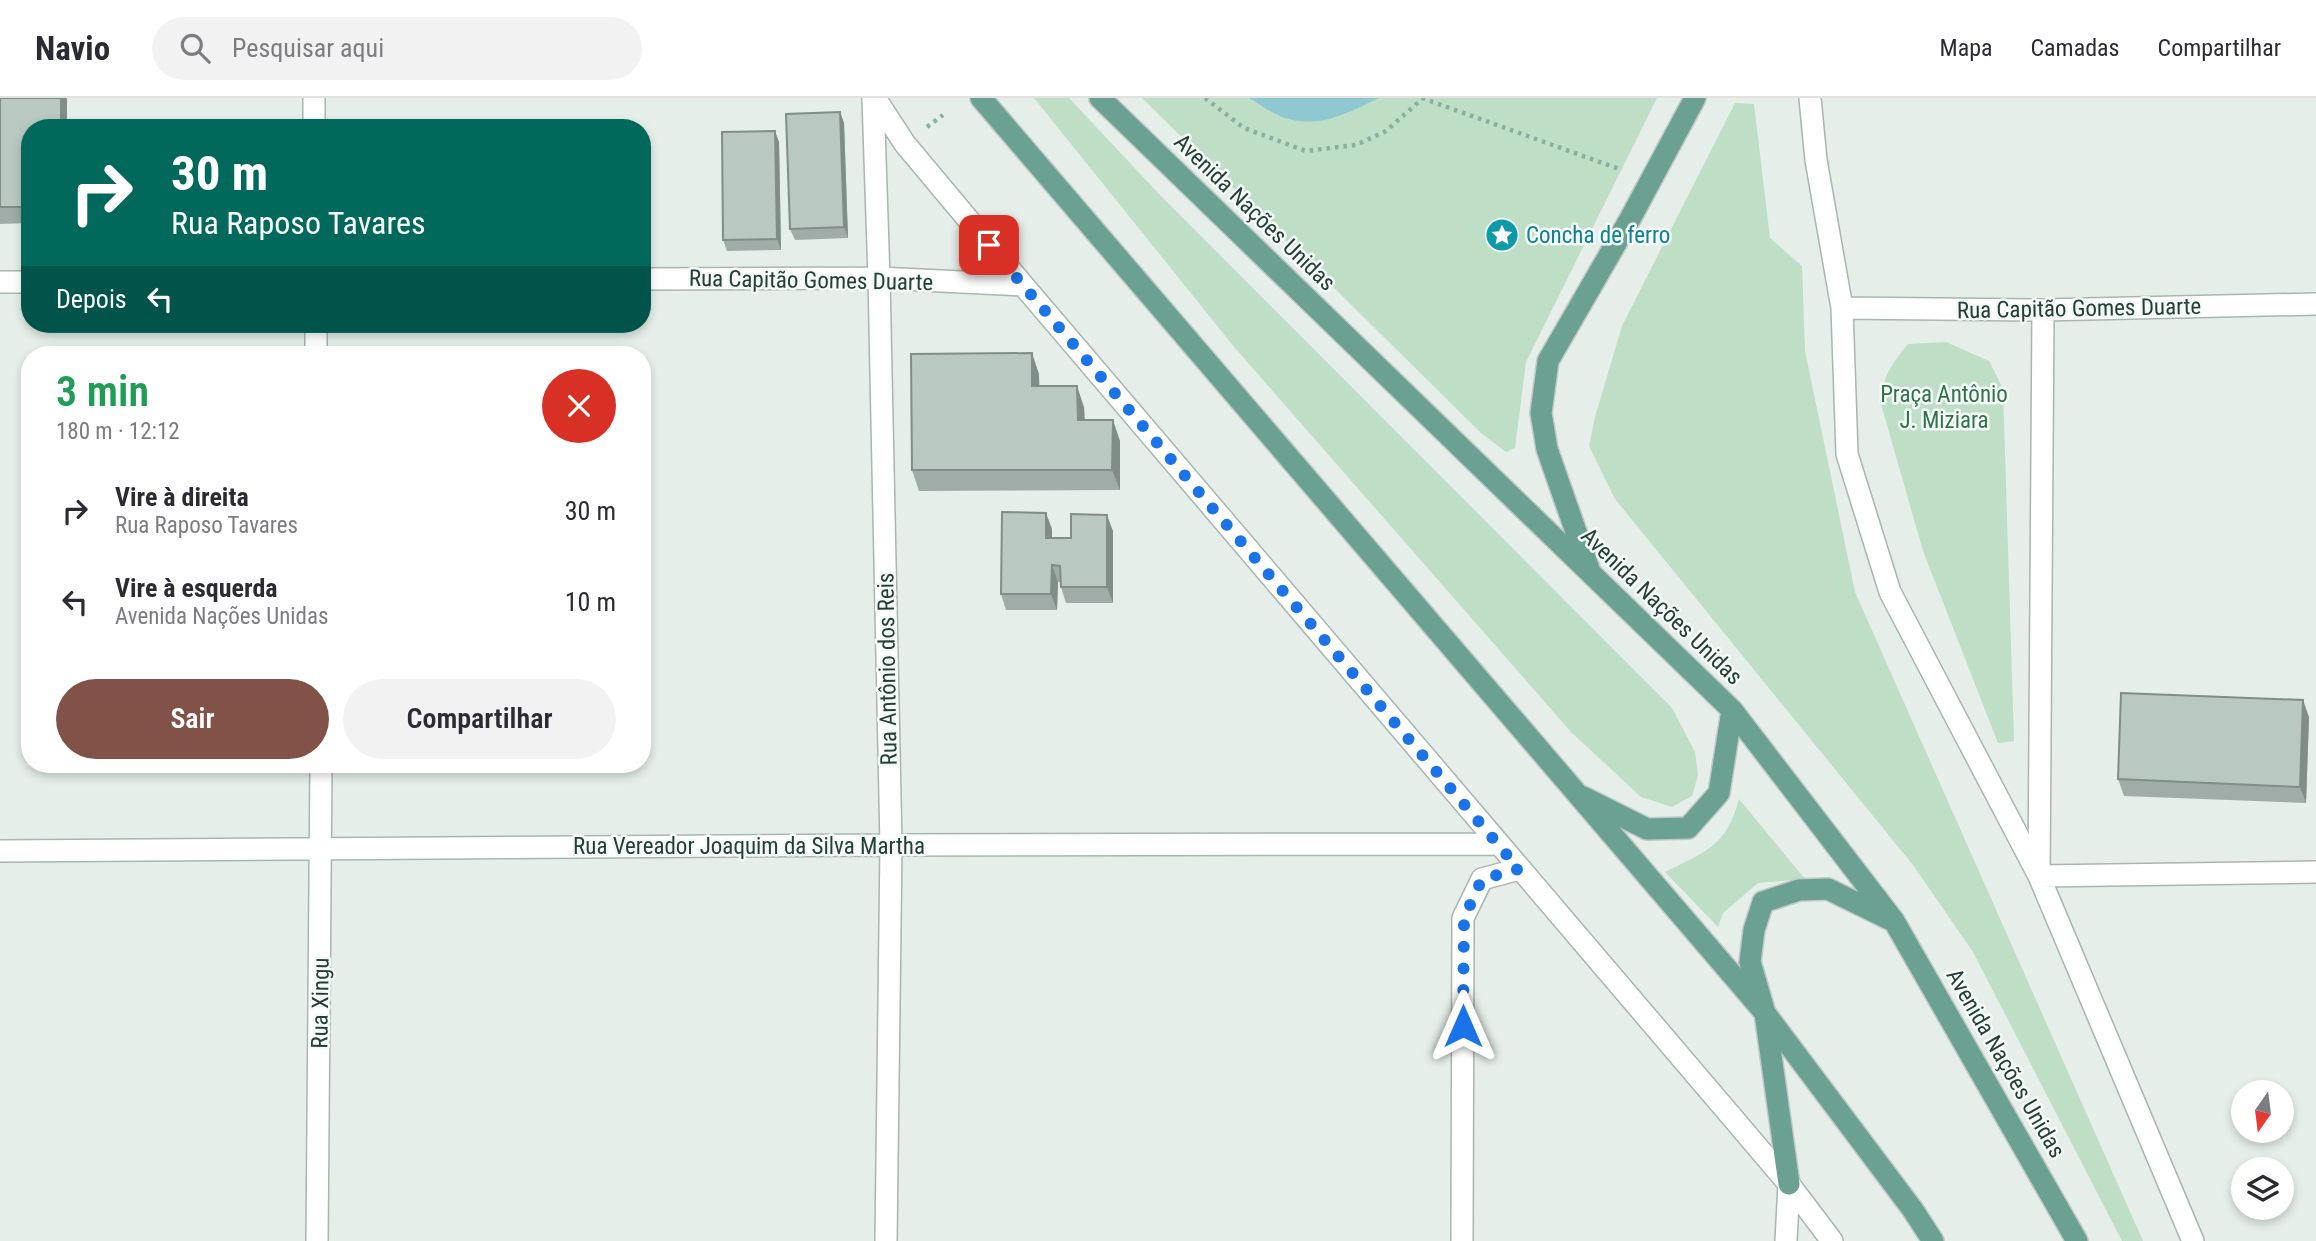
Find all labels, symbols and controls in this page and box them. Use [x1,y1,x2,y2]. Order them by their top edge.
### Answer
search box [152,17,642,80]
text: Navio [35,29,110,68]
icon: search [176,29,214,67]
text: Pesquisar aqui [232,33,384,63]
text: Mapa [1940,34,1993,62]
text: Camadas [2031,34,2120,62]
text: Compartilhar [2158,34,2281,62]
street label: Avenida Nações Unidas [1168,128,1341,296]
text: 30 m [171,145,268,202]
icon: right [56,147,147,238]
text: Rua Raposo Tavares [171,204,425,242]
pin [959,215,1019,275]
place icon: Concha de ferro [1483,216,1521,254]
place label: Concha de ferro [1526,222,1670,249]
icon: arrive [970,226,1008,264]
street label: Rua Capitão Gomes Duarte [689,265,933,296]
icon: left [141,280,179,318]
text: Depois [56,284,127,314]
street label: Rua Capitão Gomes Duarte [1957,293,2201,324]
text: 3 min [56,367,149,416]
button: close [542,369,616,443]
park label: Praça Antônio J. Miziara [1880,381,2008,434]
text: 180 m · 12:12 [56,418,180,445]
text: Vire à direita [115,482,249,512]
icon: right [56,492,94,530]
text: 30 m [565,496,616,526]
text: Rua Raposo Tavares [115,512,298,539]
street label: Avenida Nações Unidas [1575,522,1748,690]
street label: Rua Antônio dos Reis [872,572,903,766]
text: Vire à esquerda [115,573,278,603]
icon: left [56,583,94,621]
text: 10 m [565,587,616,617]
text: Avenida Nações Unidas [115,603,329,630]
button: Sair [56,679,329,759]
button: Compartilhar [343,679,616,759]
street label: Rua Vereador Joaquim da Silva Martha [573,833,925,860]
street label: Rua Xingu [306,957,335,1049]
street label: Avenida Nações Unidas [1940,964,2071,1162]
position arrow [1426,989,1500,1063]
north arrow [2231,1080,2294,1143]
map controls [2231,1080,2294,1220]
button: layers [2231,1157,2294,1220]

